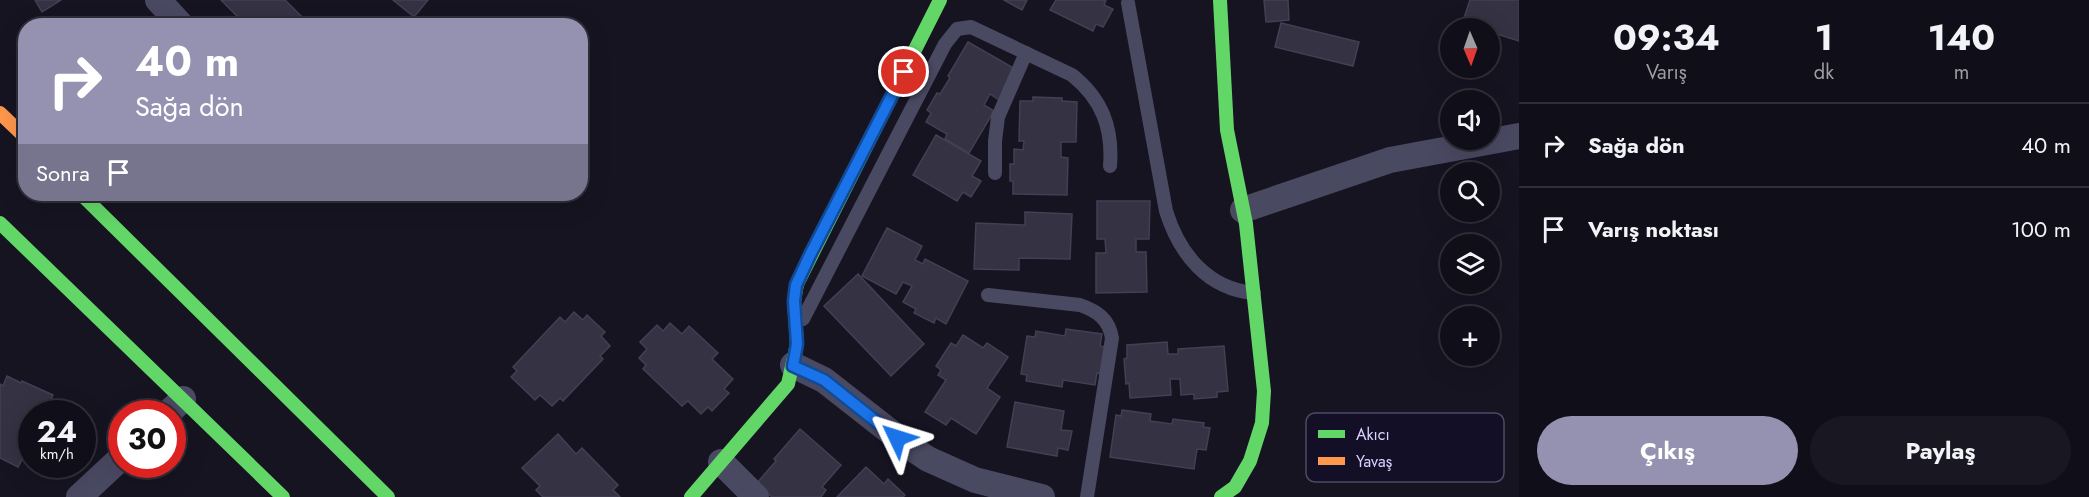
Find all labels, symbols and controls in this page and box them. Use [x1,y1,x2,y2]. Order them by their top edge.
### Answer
text: 09:34 [1613,11,1720,63]
text: 1 [1815,11,1833,63]
text: 140 [1928,11,1995,63]
north arrow [1440,18,1500,78]
map controls [1440,18,1500,366]
text: 40 m [135,31,239,92]
icon: right [36,42,114,120]
pin [878,46,929,97]
icon: arrive [887,55,920,88]
text: Varış [1646,58,1687,87]
text: dk [1814,58,1834,87]
text: m [1954,58,1969,87]
text: Sağa dön [135,87,244,126]
button: sound [1440,90,1500,150]
icon: right [1537,129,1570,162]
text: Sağa dön [1588,129,1685,161]
text: 40 m [2021,129,2071,161]
icon: arrive [102,156,135,189]
text: Sonra [36,157,90,189]
button: search [1440,162,1500,222]
icon: arrive [1537,213,1570,246]
text: Varış noktası [1588,213,1719,245]
text: 100 m [2011,213,2071,245]
button: layers [1440,234,1500,294]
button: + [1440,306,1500,366]
speed limit sign: 30 [108,400,186,478]
position arrow [865,406,929,470]
text: 24 [37,410,77,453]
legend [1306,413,1504,482]
button: Çıkış [1537,416,1798,485]
button: Paylaş [1810,416,2071,485]
text: Akıcı [1356,423,1390,446]
text: km/h [40,443,74,465]
text: Yavaş [1356,450,1392,473]

